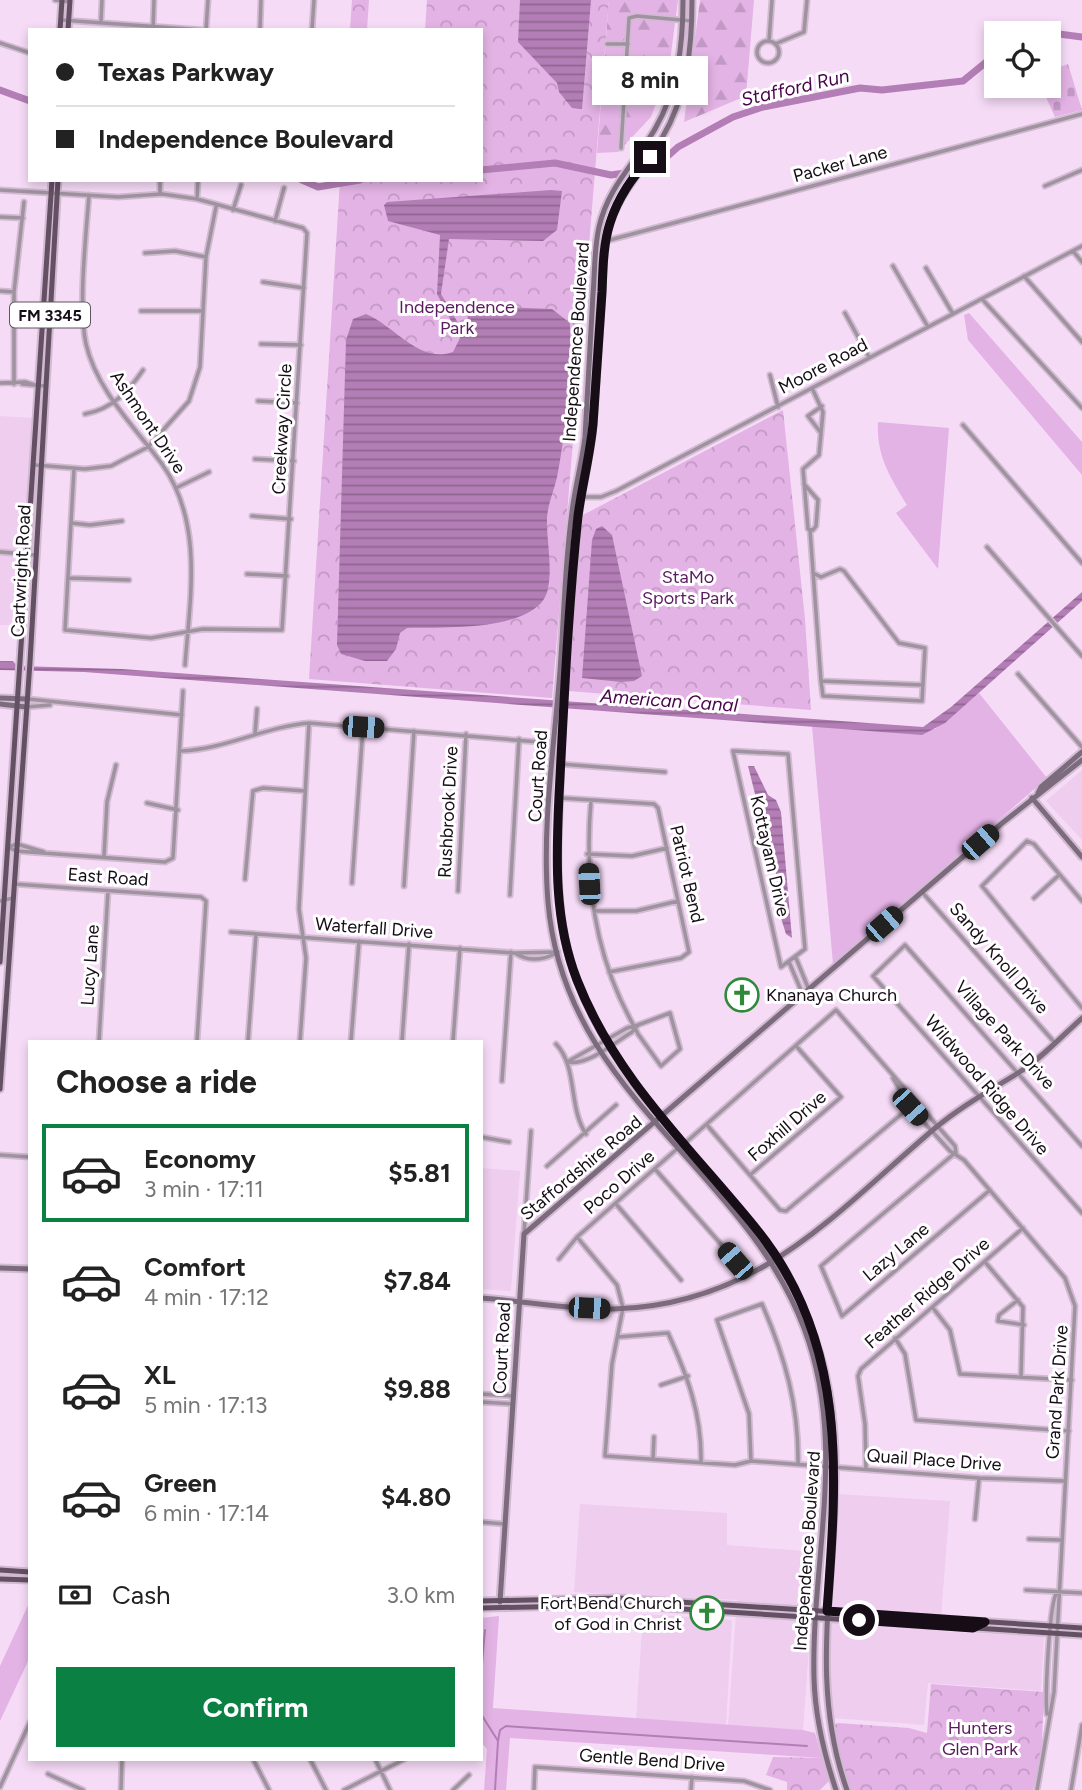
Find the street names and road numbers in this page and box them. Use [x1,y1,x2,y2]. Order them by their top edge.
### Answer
street label: Packer Lane [791,141,890,187]
street label: Independence Boulevard [558,241,594,443]
road number: FM 3345 [10,302,90,328]
street label: Moore Road [775,333,871,399]
street label: Creekway Circle [268,363,296,495]
street label: Ashmont Drive [106,366,191,478]
street label: Cartwright Road [7,504,35,638]
street label: Court Road [524,729,552,823]
street label: Rushbrook Drive [434,745,462,879]
street label: Kottayam Drive [745,793,795,919]
street label: Patriot Bend [665,823,709,925]
street label: East Road [67,863,149,891]
street label: Sandy Knoll Drive [945,898,1053,1018]
street label: Waterfall Drive [314,913,434,943]
street label: Lucy Lane [76,924,104,1006]
street label: Village Park Drive [950,976,1060,1094]
street label: Wildwood Ridge Drive [920,1011,1054,1160]
street label: Foxhill Drive [743,1086,831,1166]
street label: Staffordshire Road [516,1111,646,1225]
street label: Poco Drive [579,1145,659,1219]
street label: Lazy Lane [858,1218,934,1286]
street label: Feather Ridge Drive [860,1233,994,1353]
street label: Court Road [489,1301,515,1395]
street label: Grand Park Drive [1041,1324,1073,1460]
street label: Quail Place Drive [866,1444,1002,1476]
street label: Independence Boulevard [789,1450,825,1652]
street label: Gentle Bend Drive [578,1744,726,1776]

